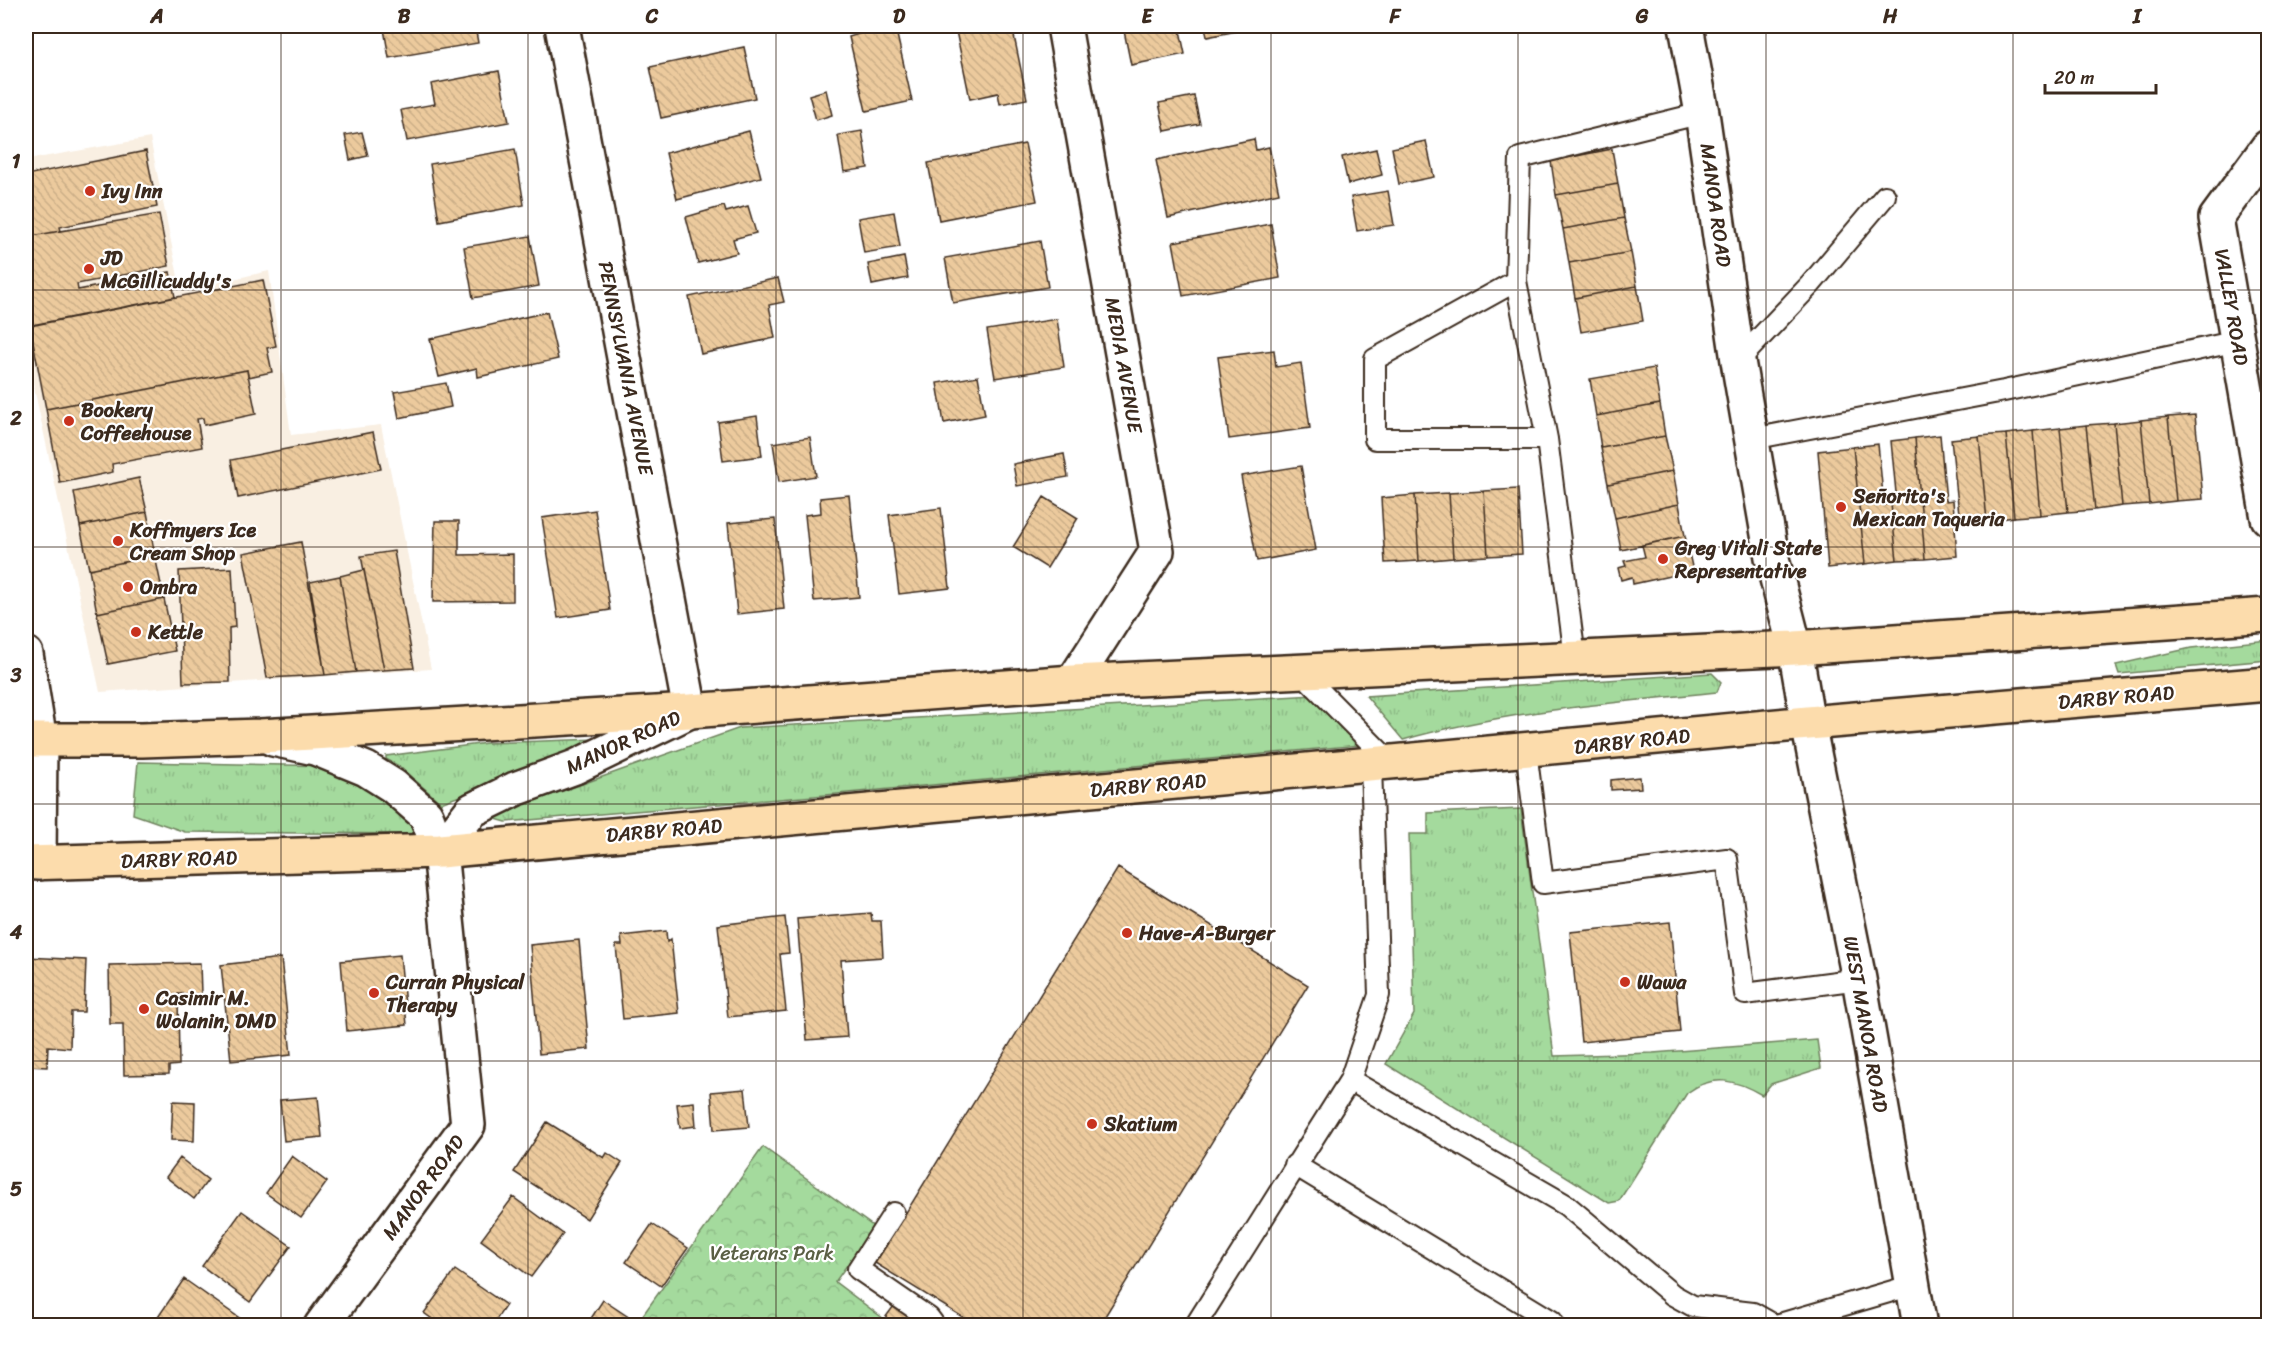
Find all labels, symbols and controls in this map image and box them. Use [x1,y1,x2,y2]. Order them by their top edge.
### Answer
text: A [149,0,164,34]
text: B [398,0,411,34]
text: C [645,0,659,34]
text: D [893,0,906,34]
text: E [1141,0,1154,34]
text: F [1389,0,1402,34]
text: G [1635,0,1649,34]
text: H [1882,0,1898,34]
text: I [2132,0,2143,34]
scale bar [2045,57,2156,95]
text: 20 m [2054,62,2094,94]
street label: MANOA ROAD [1690,141,1742,269]
text: 1 [12,144,21,179]
place label: Ivy Inn [101,174,163,209]
marker: Ivy Inn [83,184,97,198]
place label: JD McGillicuddy's [100,241,232,299]
street label: VALLEY ROAD [2204,246,2259,368]
street label: PENNSYLVANIA AVENUE [588,258,664,480]
marker: JD McGillicuddy's [82,262,96,276]
street label: MEDIA AVENUE [1094,294,1153,438]
place label: Bookery Coffeehouse [80,393,192,451]
text: 2 [9,401,22,436]
marker: Bookery Coffeehouse [62,414,76,428]
place label: Señorita's Mexican Taqueria [1852,479,2006,537]
marker: Señorita's Mexican Taqueria [1834,500,1848,514]
place label: Koffmyers Ice Cream Shop [129,513,257,571]
place label: Greg Vitali State Representative [1674,531,1823,589]
marker: Koffmyers Ice Cream Shop [111,534,125,548]
marker: Greg Vitali State Representative [1656,552,1670,566]
place label: Ombra [140,570,197,605]
marker: Ombra [121,580,135,594]
place label: Kettle [147,615,204,650]
marker: Kettle [129,625,143,639]
text: 3 [10,658,22,693]
street label: DARBY ROAD [2057,675,2176,720]
street label: MANOR ROAD [560,700,687,784]
street label: DARBY ROAD [1572,718,1692,765]
street label: DARBY ROAD [1089,763,1208,808]
street label: DARBY ROAD [605,808,724,853]
street label: DARBY ROAD [120,840,238,879]
text: 4 [9,915,23,950]
place label: Have-A-Burger [1138,916,1276,951]
marker: Have-A-Burger [1120,926,1134,940]
street label: WEST MANOA ROAD [1833,933,1898,1115]
place label: Curran Physical Therapy [385,965,525,1023]
place label: Wawa [1637,965,1687,1000]
marker: Wawa [1618,975,1632,989]
place label: Casimir M. Wolanin, DMD [155,981,276,1039]
marker: Curran Physical Therapy [367,986,381,1000]
marker: Casimir M. Wolanin, DMD [137,1002,151,1016]
place label: Skatium [1103,1107,1178,1142]
marker: Skatium [1085,1117,1099,1131]
street label: MANOR ROAD [373,1127,474,1248]
text: 5 [10,1172,22,1207]
park label: Veterans Park [710,1236,834,1271]

